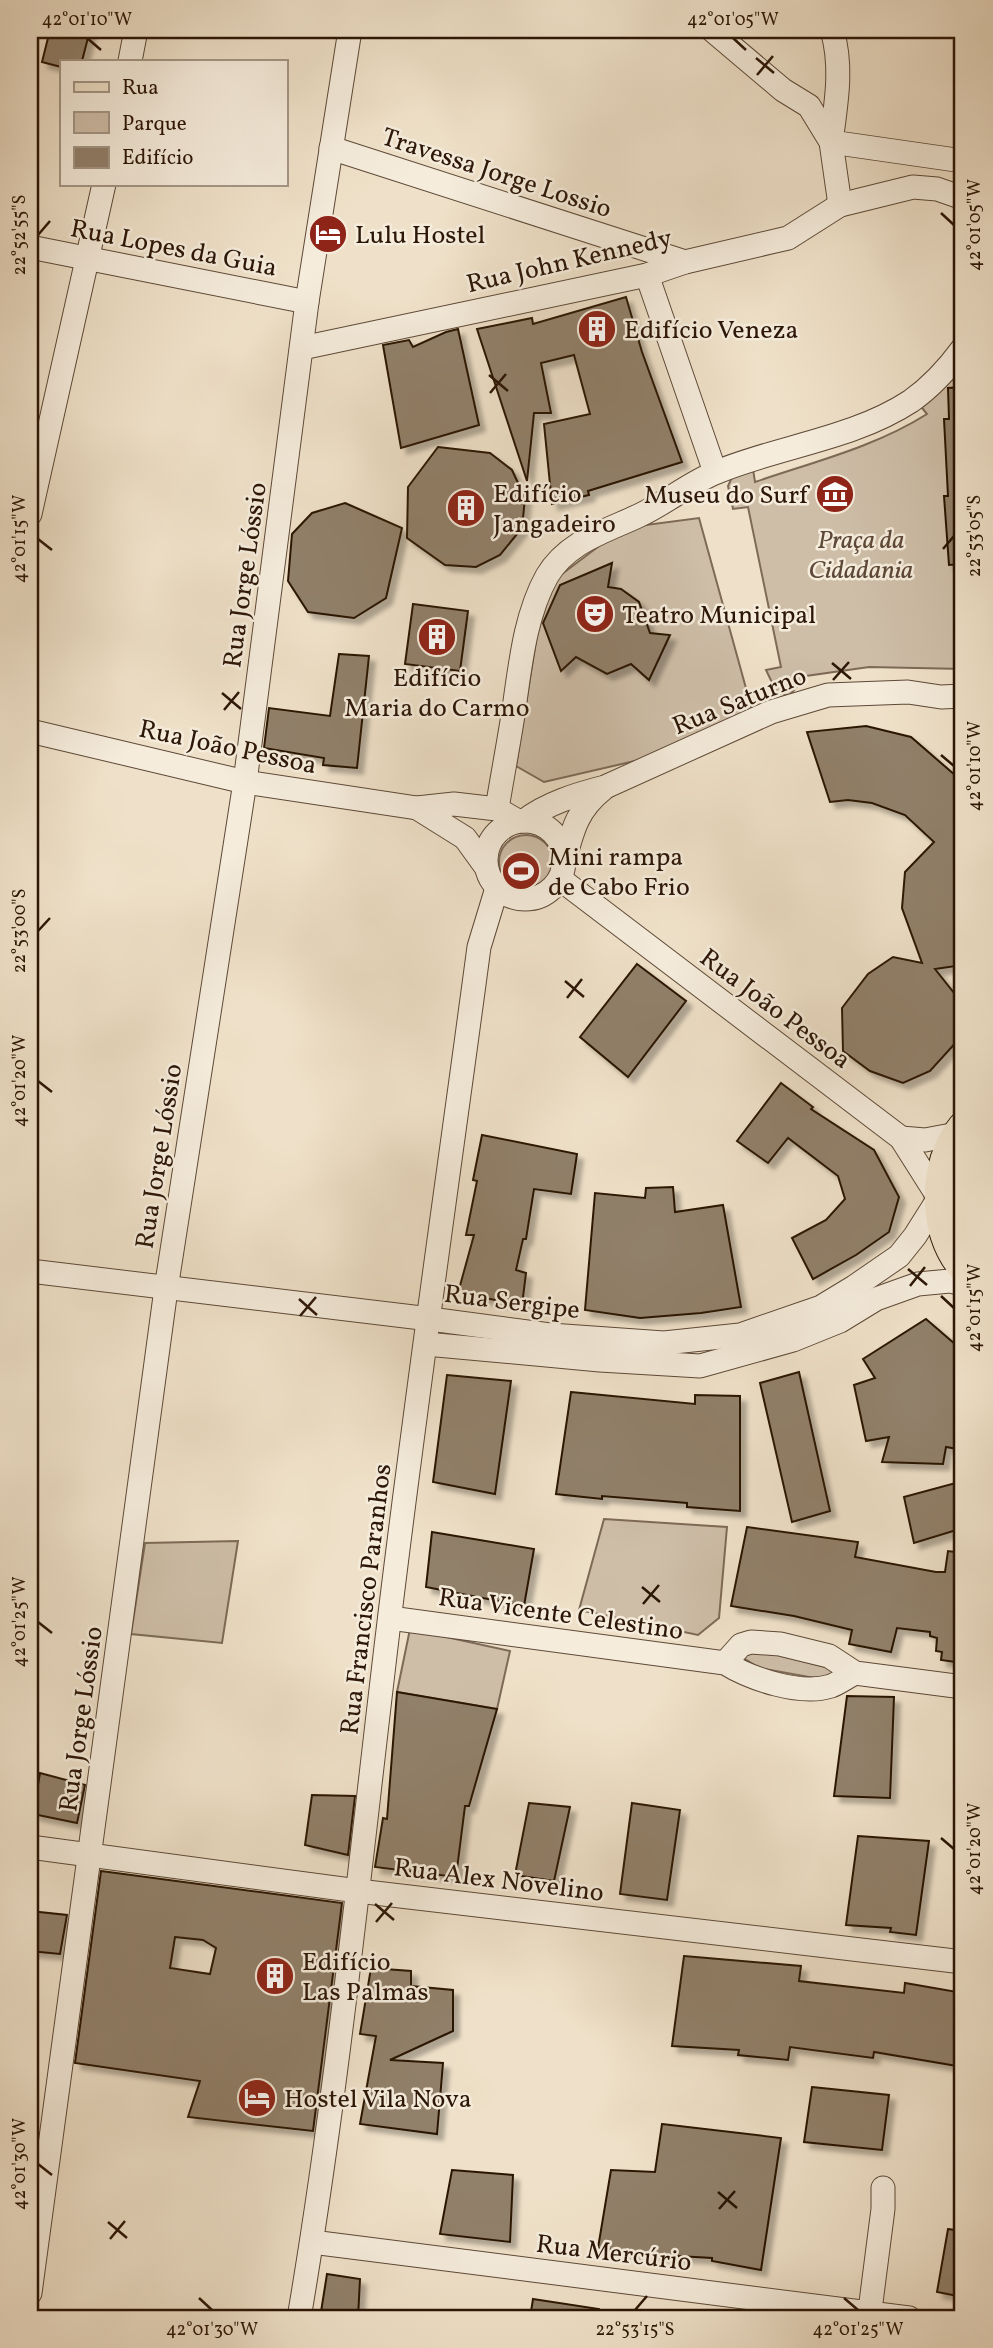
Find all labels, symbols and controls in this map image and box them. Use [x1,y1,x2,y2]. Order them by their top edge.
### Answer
text: 42°01'10"W [42,8,132,33]
text: 42°01'05"W [687,8,779,33]
legend [60,60,287,186]
text: Rua [122,74,159,103]
text: Parque [122,110,187,139]
street label: Travessa Jorge Lossio [377,120,616,228]
text: Edifício [122,144,194,173]
text: 42°01'05"W [963,179,988,271]
text: 22°52'55"S [8,195,33,275]
street label: Rua Lopes da Guia [67,211,280,287]
hotel icon: Lulu Hostel [307,213,349,255]
place label: Lulu Hostel [355,218,485,254]
street label: Rua John Kennedy [463,221,676,303]
building icon: Edifício Veneza [576,308,618,350]
place label: Edifício Veneza [624,313,799,349]
museum icon: Museu do Surf [814,473,856,515]
place label: Edifício Jangadeiro [493,477,616,543]
place label: Museu do Surf [644,478,810,514]
street label: Rua Jorge Lóssio [215,480,277,670]
building icon: Edifício Jangadeiro [445,487,487,529]
text: 42°01'15"W [8,495,33,583]
text: 22°53'05"S [963,495,988,577]
park label: Praça da Cidadania [809,523,913,589]
theatre icon: Teatro Municipal [574,593,616,635]
place label: Teatro Municipal [622,598,816,634]
building icon: Edifício Maria do Carmo [416,616,458,658]
street label: Rua Saturno [667,659,812,745]
place label: Edifício Maria do Carmo [344,661,530,727]
street label: Rua João Pessoa [135,712,320,784]
text: 42°01'10"W [963,721,988,811]
place label: Mini rampa de Cabo Frio [548,840,690,906]
sports icon: Mini rampa de Cabo Frio [500,850,542,892]
text: 22°53'00"S [8,889,33,973]
street label: Rua João Pessoa [692,941,858,1078]
text: 42°01'20"W [8,1035,33,1127]
street label: Rua Jorge Lóssio [128,1061,192,1251]
text: 42°01'15"W [963,1264,988,1352]
street label: Rua Sergipe [442,1277,582,1329]
street label: Rua Francisco Paranhos [332,1462,401,1737]
text: 42°01'25"W [8,1576,33,1668]
street label: Rua Vicente Celestino [436,1580,685,1650]
street label: Rua Jorge Lóssio [51,1624,113,1814]
text: 42°01'20"W [963,1803,988,1895]
street label: Rua Alex Novelino [392,1850,606,1912]
place label: Edifício Las Palmas [302,1945,429,2011]
building icon: Edifício Las Palmas [254,1955,296,1997]
hotel icon: Hostel Vila Nova [236,2077,278,2119]
place label: Hostel Vila Nova [284,2082,472,2118]
text: 42°01'30"W [8,2118,33,2210]
street label: Rua Mercúrio [534,2227,694,2281]
text: 42°01'30"W [166,2318,258,2343]
text: 22°53'15"S [595,2318,675,2343]
text: 42°01'25"W [812,2318,904,2343]

